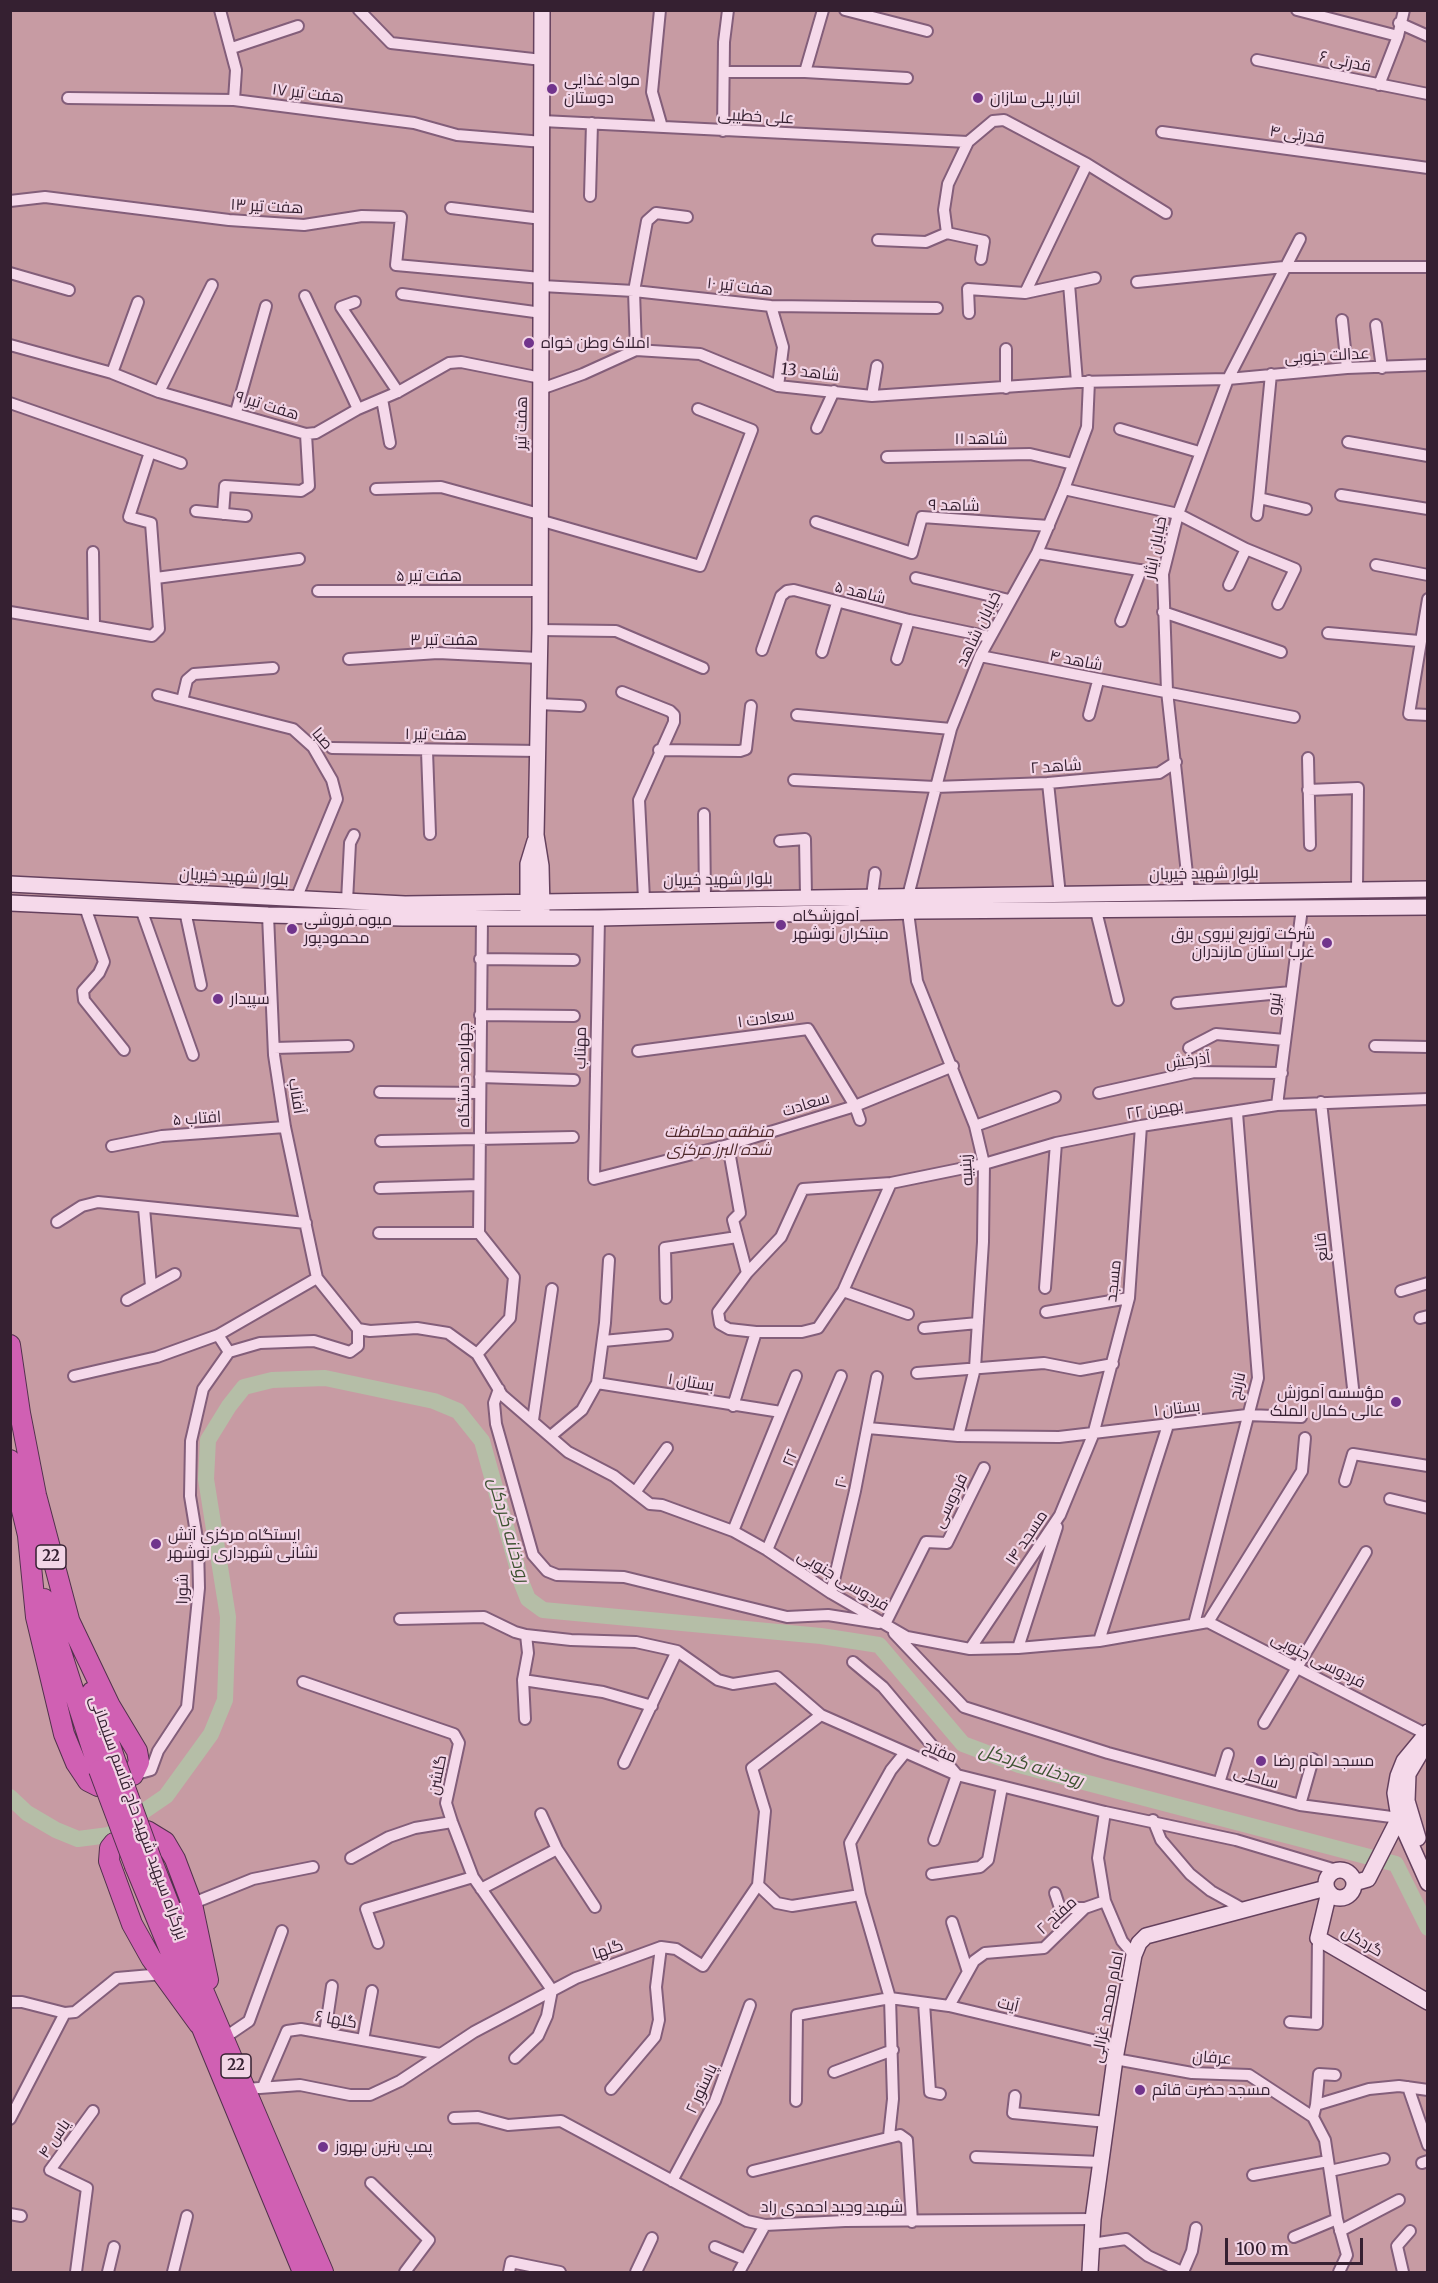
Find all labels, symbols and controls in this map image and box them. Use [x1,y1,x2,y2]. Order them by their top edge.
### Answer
street label: قدرتی ۶ [1317,47,1373,77]
place label: مواد غذایی دوستان [564,70,640,108]
street label: هفت تیر ۱۷ [271,80,345,108]
marker: مواد غذایی دوستان [545,82,559,96]
place label: انبار پلی سازان [990,88,1080,108]
marker: انبار پلی سازان [971,91,985,105]
street label: علی خطیبی [717,105,795,129]
street label: قدرتی ۴ [1268,122,1326,148]
street label: هفت تیر ۱۳ [230,195,304,219]
street label: هفت تیر ۱۰ [706,274,774,300]
place label: املاک وطن خواه [541,333,650,353]
marker: املاک وطن خواه [522,336,536,350]
street label: عدالت جنوبی [1284,344,1370,368]
street label: شاهد 13 [780,360,840,386]
street label: هفت تیر ۹ [233,387,301,425]
street label: هفت تیر [512,396,532,450]
street label: شاهد ۱۱ [955,429,1007,449]
street label: شاهد ۹ [928,496,980,516]
street label: خیابان ایثار [1140,515,1172,581]
street label: هفت تیر ۵ [396,566,462,586]
street label: شاهد ۵ [833,577,887,609]
street label: خیابان شاهد [953,588,1005,670]
street label: هفت تیر ۳ [410,630,478,650]
street label: شاهد ۴ [1048,646,1104,676]
street label: صبا [307,724,337,754]
street label: هفت تیر ۱ [405,725,467,745]
street label: شاهد ۲ [1030,756,1082,778]
street label: بلوار شهید خیریان [1149,863,1259,885]
street label: بلوار شهید خیریان [179,865,289,889]
street label: بلوار شهید خیریان [663,869,773,891]
place label: آموزشگاه مبتکران نوشهر [793,906,889,944]
place label: میوه فروشی محمودپور [304,910,392,948]
marker: آموزشگاه مبتکران نوشهر [774,918,788,932]
marker: میوه فروشی محمودپور [285,922,299,936]
place label: شرکت توزیع نیروی برق غرب استان مازندران [1171,924,1315,962]
marker: شرکت توزیع نیروی برق غرب استان مازندران [1320,936,1334,950]
place label: سپیدار [230,989,270,1009]
marker: سپیدار [211,992,225,1006]
street label: نیرو [1264,992,1286,1016]
street label: سعادت ۱ [736,1006,796,1032]
street label: چهارصد دستگاه [454,1023,474,1127]
street label: مهتاب [571,1026,591,1070]
street label: آذرخش [1164,1049,1212,1073]
street label: آفتاب [284,1077,308,1115]
street label: سعادت [780,1089,832,1121]
street label: ۲۲ بهمن [1125,1096,1185,1124]
street label: افتاب ۵ [172,1108,222,1130]
park label: منطقه محافظت شده البرز مرکزی [664,1122,774,1160]
street label: زینبیه [956,1153,978,1187]
street label: قانع [1311,1232,1333,1262]
street label: مسجد [1102,1259,1126,1303]
street label: بستان ۱ [666,1370,716,1396]
street label: نارنج [1226,1371,1250,1401]
place label: مؤسسه آموزش عالی کمال الملک [1270,1383,1384,1421]
marker: مؤسسه آموزش عالی کمال الملک [1389,1395,1403,1409]
street label: بستان ۱ [1153,1397,1201,1421]
street label: ۲۲ [779,1447,803,1469]
street label: فردوسی [930,1471,972,1531]
street label: ۲۰ [831,1474,853,1490]
water label: رودخانه گردکل [483,1475,533,1585]
street label: مسجد ۱۴ [1002,1507,1052,1569]
place label: ایستگاه مرکزی آتش نشانی شهرداری نوشهر [168,1525,318,1563]
marker: ایستگاه مرکزی آتش نشانی شهرداری نوشهر [149,1537,163,1551]
road number: 22 [36,1545,66,1569]
street label: فردوسی جنوبی [794,1546,892,1616]
street label: شورا [173,1573,193,1605]
street label: فردوسی جنوبی [1268,1629,1368,1693]
street label: بزرگراه سپهبد شهید حاج قاسم سلیمانی [85,1693,191,1943]
street label: مفتح [920,1736,960,1768]
water label: رودخانه گردکل [976,1740,1086,1792]
place label: مسجد امام رضا [1273,1751,1374,1771]
street label: گلشن [425,1753,451,1797]
marker: مسجد امام رضا [1254,1754,1268,1768]
street label: ساحلی [1231,1762,1281,1794]
street label: مفتح ۲ [1033,1893,1081,1939]
street label: گردکل [1338,1923,1386,1961]
street label: گلها [590,1936,626,1964]
street label: امام محمد غزالی [1088,1950,1128,2064]
street label: آیت [995,1993,1021,2017]
street label: گلها ۶ [313,2007,359,2033]
street label: عرفان [1192,2047,1232,2069]
road number: 22 [221,2054,251,2078]
street label: پاستور ۲ [682,2061,722,2117]
place label: مسجد حضرت قائم [1152,2080,1270,2100]
marker: مسجد حضرت قائم [1133,2083,1147,2097]
street label: یاس ۴ [35,2116,75,2162]
place label: پمپ بنزین بهروز [335,2137,433,2157]
marker: پمپ بنزین بهروز [316,2140,330,2154]
street label: شهید وحید احمدی راد [761,2197,903,2217]
scale bar [1228,2226,1366,2264]
text: 100 m [1236,2237,1289,2260]

